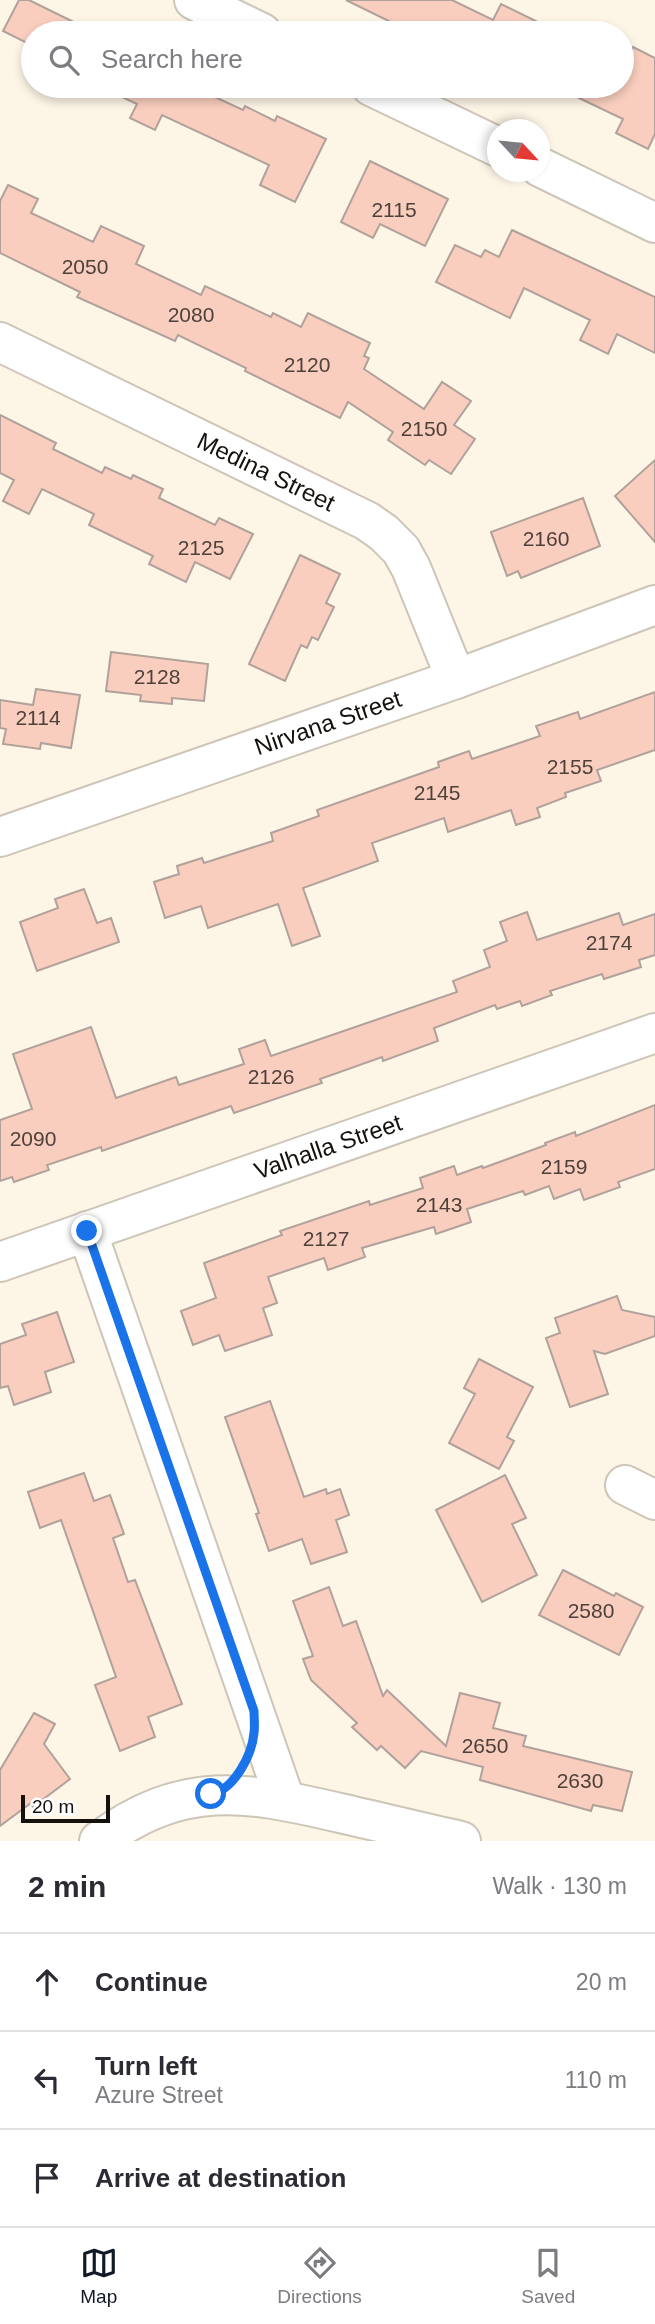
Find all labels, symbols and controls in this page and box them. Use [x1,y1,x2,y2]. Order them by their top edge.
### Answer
search box [21,21,634,98]
icon: search [45,41,83,79]
text: Search here [101,44,243,74]
north arrow [487,119,550,182]
house number: 2115 [371,198,417,221]
house number: 2050 [62,255,108,278]
house number: 2080 [168,303,214,326]
house number: 2120 [284,353,330,376]
house number: 2150 [401,417,447,440]
street label: Medina Street [193,427,340,517]
house number: 2160 [523,527,569,550]
house number: 2125 [178,536,224,559]
house number: 2128 [134,665,180,688]
street label: Nirvana Street [251,685,405,760]
house number: 2114 [15,706,61,729]
house number: 2155 [547,755,593,778]
house number: 2145 [414,781,460,804]
house number: 2174 [586,931,633,954]
house number: 2126 [248,1065,294,1088]
street label: Valhalla Street [250,1109,405,1184]
house number: 2090 [10,1127,56,1150]
house number: 2159 [541,1155,587,1178]
house number: 2143 [416,1193,462,1216]
route end [71,1215,102,1246]
house number: 2127 [303,1227,349,1250]
house number: 2580 [568,1599,614,1622]
house number: 2650 [462,1734,508,1757]
house number: 2630 [557,1769,603,1792]
route start [195,1778,226,1809]
scale bar [21,1792,110,1824]
text: 20 m [32,1796,74,1817]
text: 2 min [28,1870,106,1903]
text: Walk · 130 m [492,1873,627,1899]
icon: ahead [28,1963,66,2001]
text: Continue [95,1967,208,1997]
text: 20 m [576,1969,627,1995]
text: Turn left [95,2051,197,2081]
icon: left [28,2061,66,2099]
text: 110 m [565,2067,627,2093]
text: Azure Street [95,2082,223,2108]
icon: arrive [28,2159,66,2197]
text: Arrive at destination [95,2163,346,2193]
tab: Map [80,2244,118,2308]
tab: Directions [277,2244,362,2308]
tab: Saved [521,2244,575,2308]

